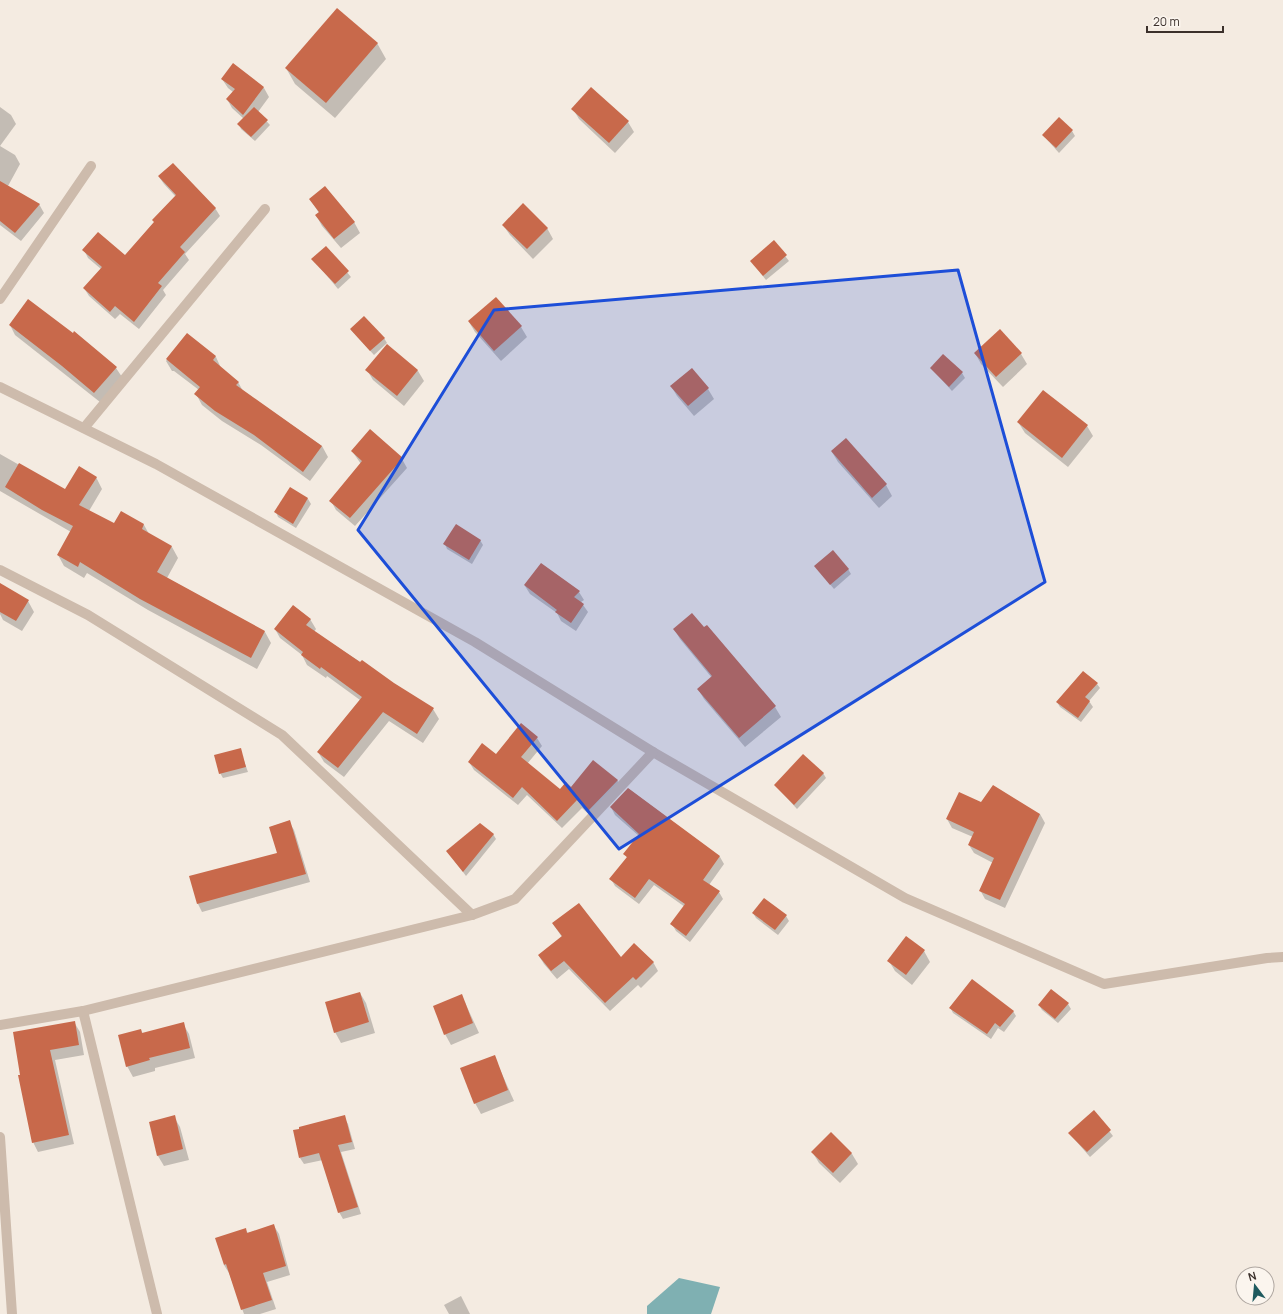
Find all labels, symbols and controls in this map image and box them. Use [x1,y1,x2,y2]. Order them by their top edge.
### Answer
scale bar [1147,8,1223,34]
text: 20 m [1153,13,1180,30]
north arrow [1235,1266,1275,1306]
text: N [1246,1268,1258,1284]

